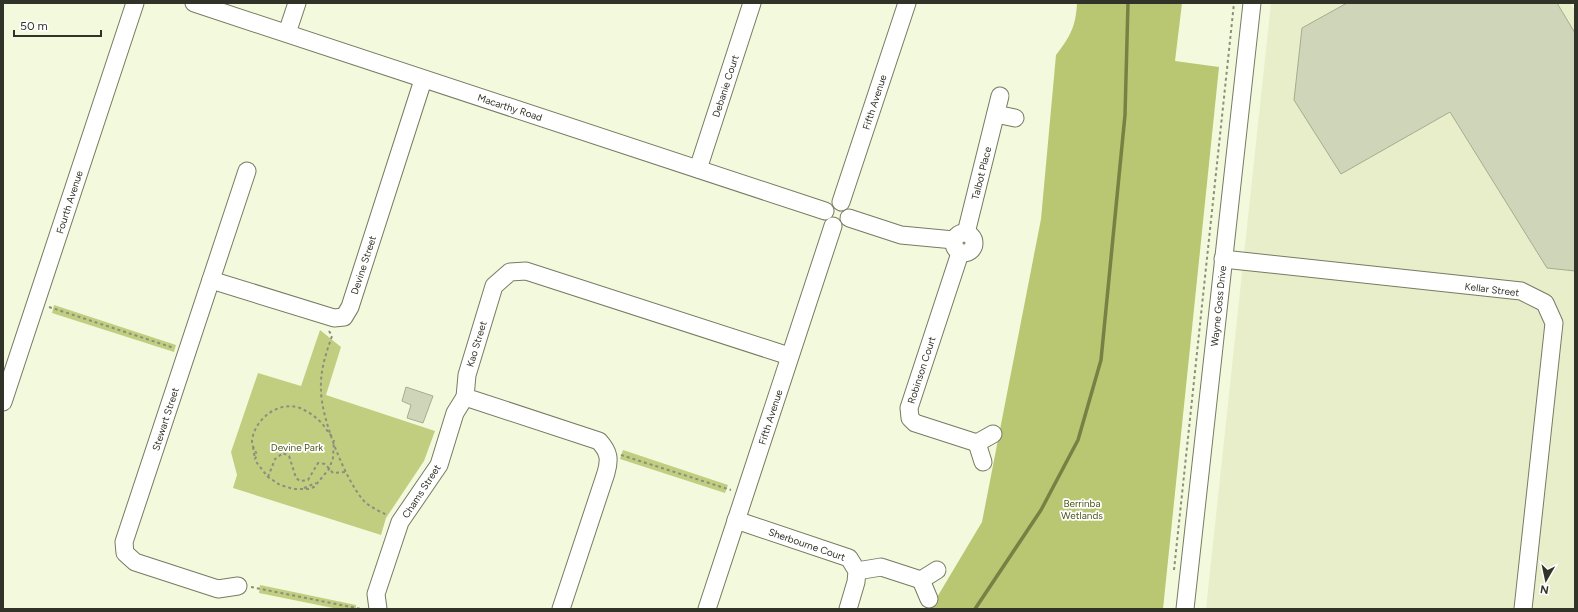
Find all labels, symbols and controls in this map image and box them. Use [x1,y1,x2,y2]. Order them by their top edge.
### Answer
scale bar [14,12,101,38]
text: 50 m [20,19,48,33]
street label: Debanie Court [709,53,742,119]
street label: Fifth Avenue [859,72,890,131]
street label: Macarthy Road [476,91,544,124]
street label: Talbot Place [969,145,994,201]
street label: Fourth Avenue [53,168,86,235]
street label: Devine Street [348,234,379,296]
street label: Wayne Goss Drive [1208,264,1229,347]
street label: Kellar Street [1464,280,1520,299]
street label: Kao Street [463,319,490,369]
street label: Robinson Court [904,335,939,405]
street label: Stewart Street [149,386,182,452]
street label: Fifth Avenue [755,387,786,446]
park label: Devine Park [271,441,323,454]
street label: Chams Street [399,462,444,521]
park label: Berrinba Wetlands [1061,497,1103,522]
street label: Sherbourne Court [767,525,847,564]
north arrow [1526,560,1566,600]
text: N [1539,582,1550,596]

